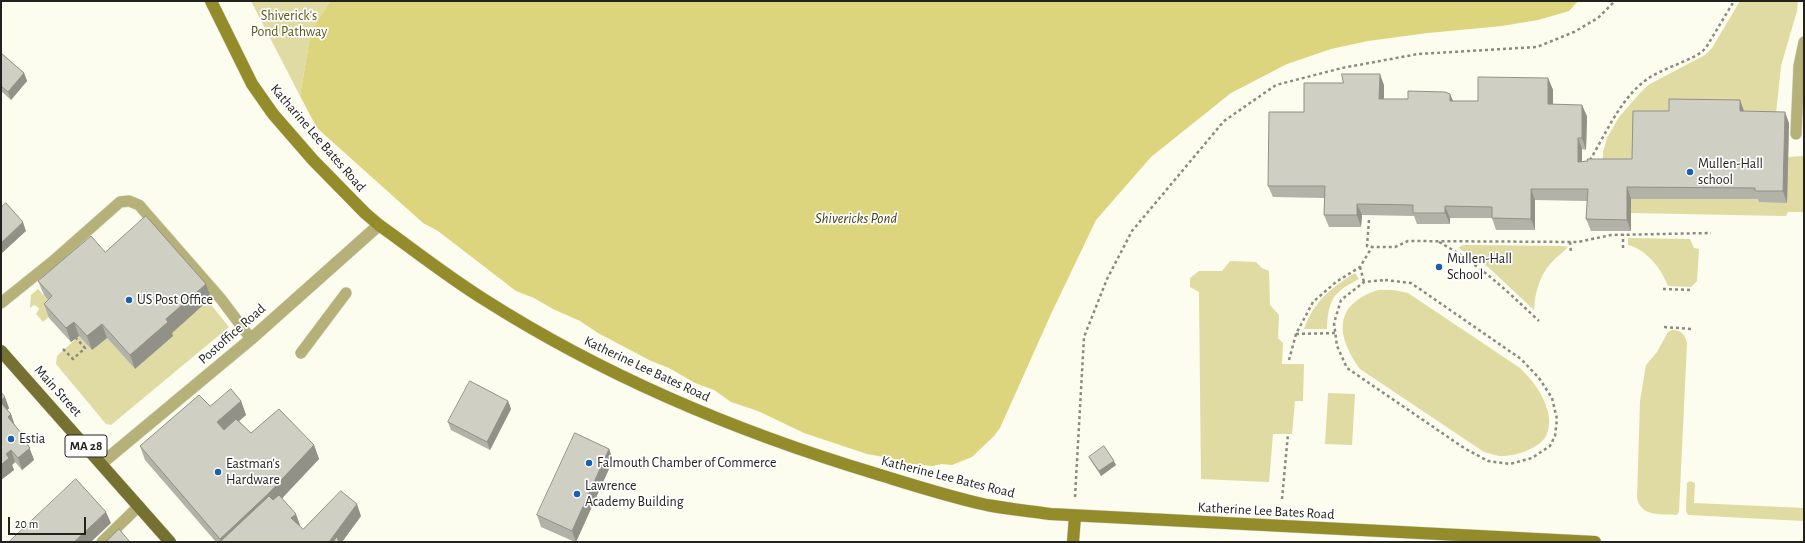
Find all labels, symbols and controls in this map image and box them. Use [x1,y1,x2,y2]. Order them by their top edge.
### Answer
park label: Shiverick's Pond Pathway [251,8,327,40]
street label: Katharine Lee Bates Road [267,81,369,195]
place label: Mullen-Hall school [1698,156,1763,188]
marker: Mullen-Hall school [1685,167,1695,177]
water label: Shivericks Pond [815,209,897,227]
place label: Mullen-Hall School [1447,251,1512,284]
marker: Mullen-Hall School [1434,262,1444,272]
place label: US Post Office [137,292,213,308]
marker: US Post Office [124,295,134,305]
street label: Postoffice Road [195,300,269,368]
street label: Katherine Lee Bates Road [581,332,713,406]
street label: Main Street [31,362,85,420]
place label: Estia [19,431,45,447]
marker: Estia [6,434,16,444]
road number: MA 28 [65,435,107,457]
street label: Katherine Lee Bates Road [880,452,1016,502]
place label: Falmouth Chamber of Commerce [597,455,776,471]
place label: Eastman's Hardware [226,456,280,488]
marker: Falmouth Chamber of Commerce [584,458,594,468]
marker: Eastman's Hardware [213,467,223,477]
place label: Lawrence Academy Building [585,478,684,510]
marker: Lawrence Academy Building [572,489,582,499]
street label: Katherine Lee Bates Road [1197,499,1335,523]
scale bar [10,509,88,535]
text: 20 m [15,518,38,530]

